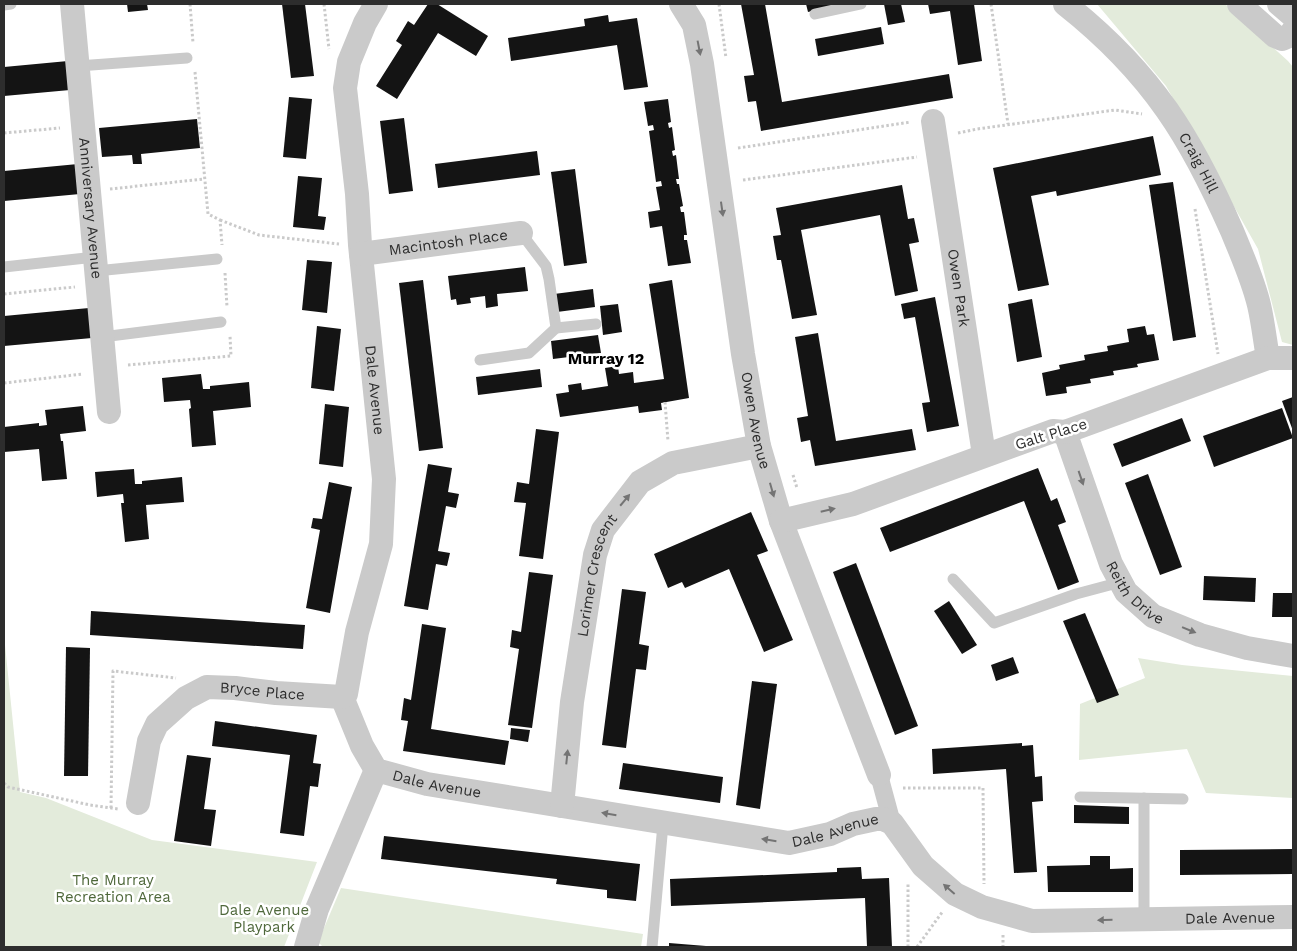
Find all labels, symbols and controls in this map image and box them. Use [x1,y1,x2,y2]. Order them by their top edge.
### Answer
one-way arrow [695,41,703,56]
street label: Craig Hill [1175,129,1222,196]
street label: Anniversary Avenue [75,136,106,280]
one-way arrow [719,202,727,218]
street label: Macintosh Place [388,226,509,259]
street label: Owen Park [944,248,973,329]
street label: Dale Avenue [361,344,388,436]
district label: Murray 12 [568,349,644,368]
street label: Owen Avenue [737,370,774,471]
street label: Galt Place [1013,415,1089,453]
one-way arrow [1077,471,1085,486]
one-way arrow [768,482,776,497]
one-way arrow [619,494,630,506]
one-way arrow [821,506,836,514]
street label: Lorimer Crescent [573,510,622,638]
street label: Reith Drive [1102,558,1166,628]
one-way arrow [1182,626,1197,634]
street label: Bryce Place [220,678,305,704]
one-way arrow [563,749,571,765]
street label: Dale Avenue [391,766,483,802]
one-way arrow [601,810,617,818]
street label: Dale Avenue [790,810,880,851]
one-way arrow [761,836,777,844]
park label: The Murray Recreation Area [55,871,171,906]
one-way arrow [942,883,955,894]
park label: Dale Avenue Playpark [219,901,309,936]
street label: Dale Avenue [1185,908,1275,928]
one-way arrow [1096,916,1112,924]

